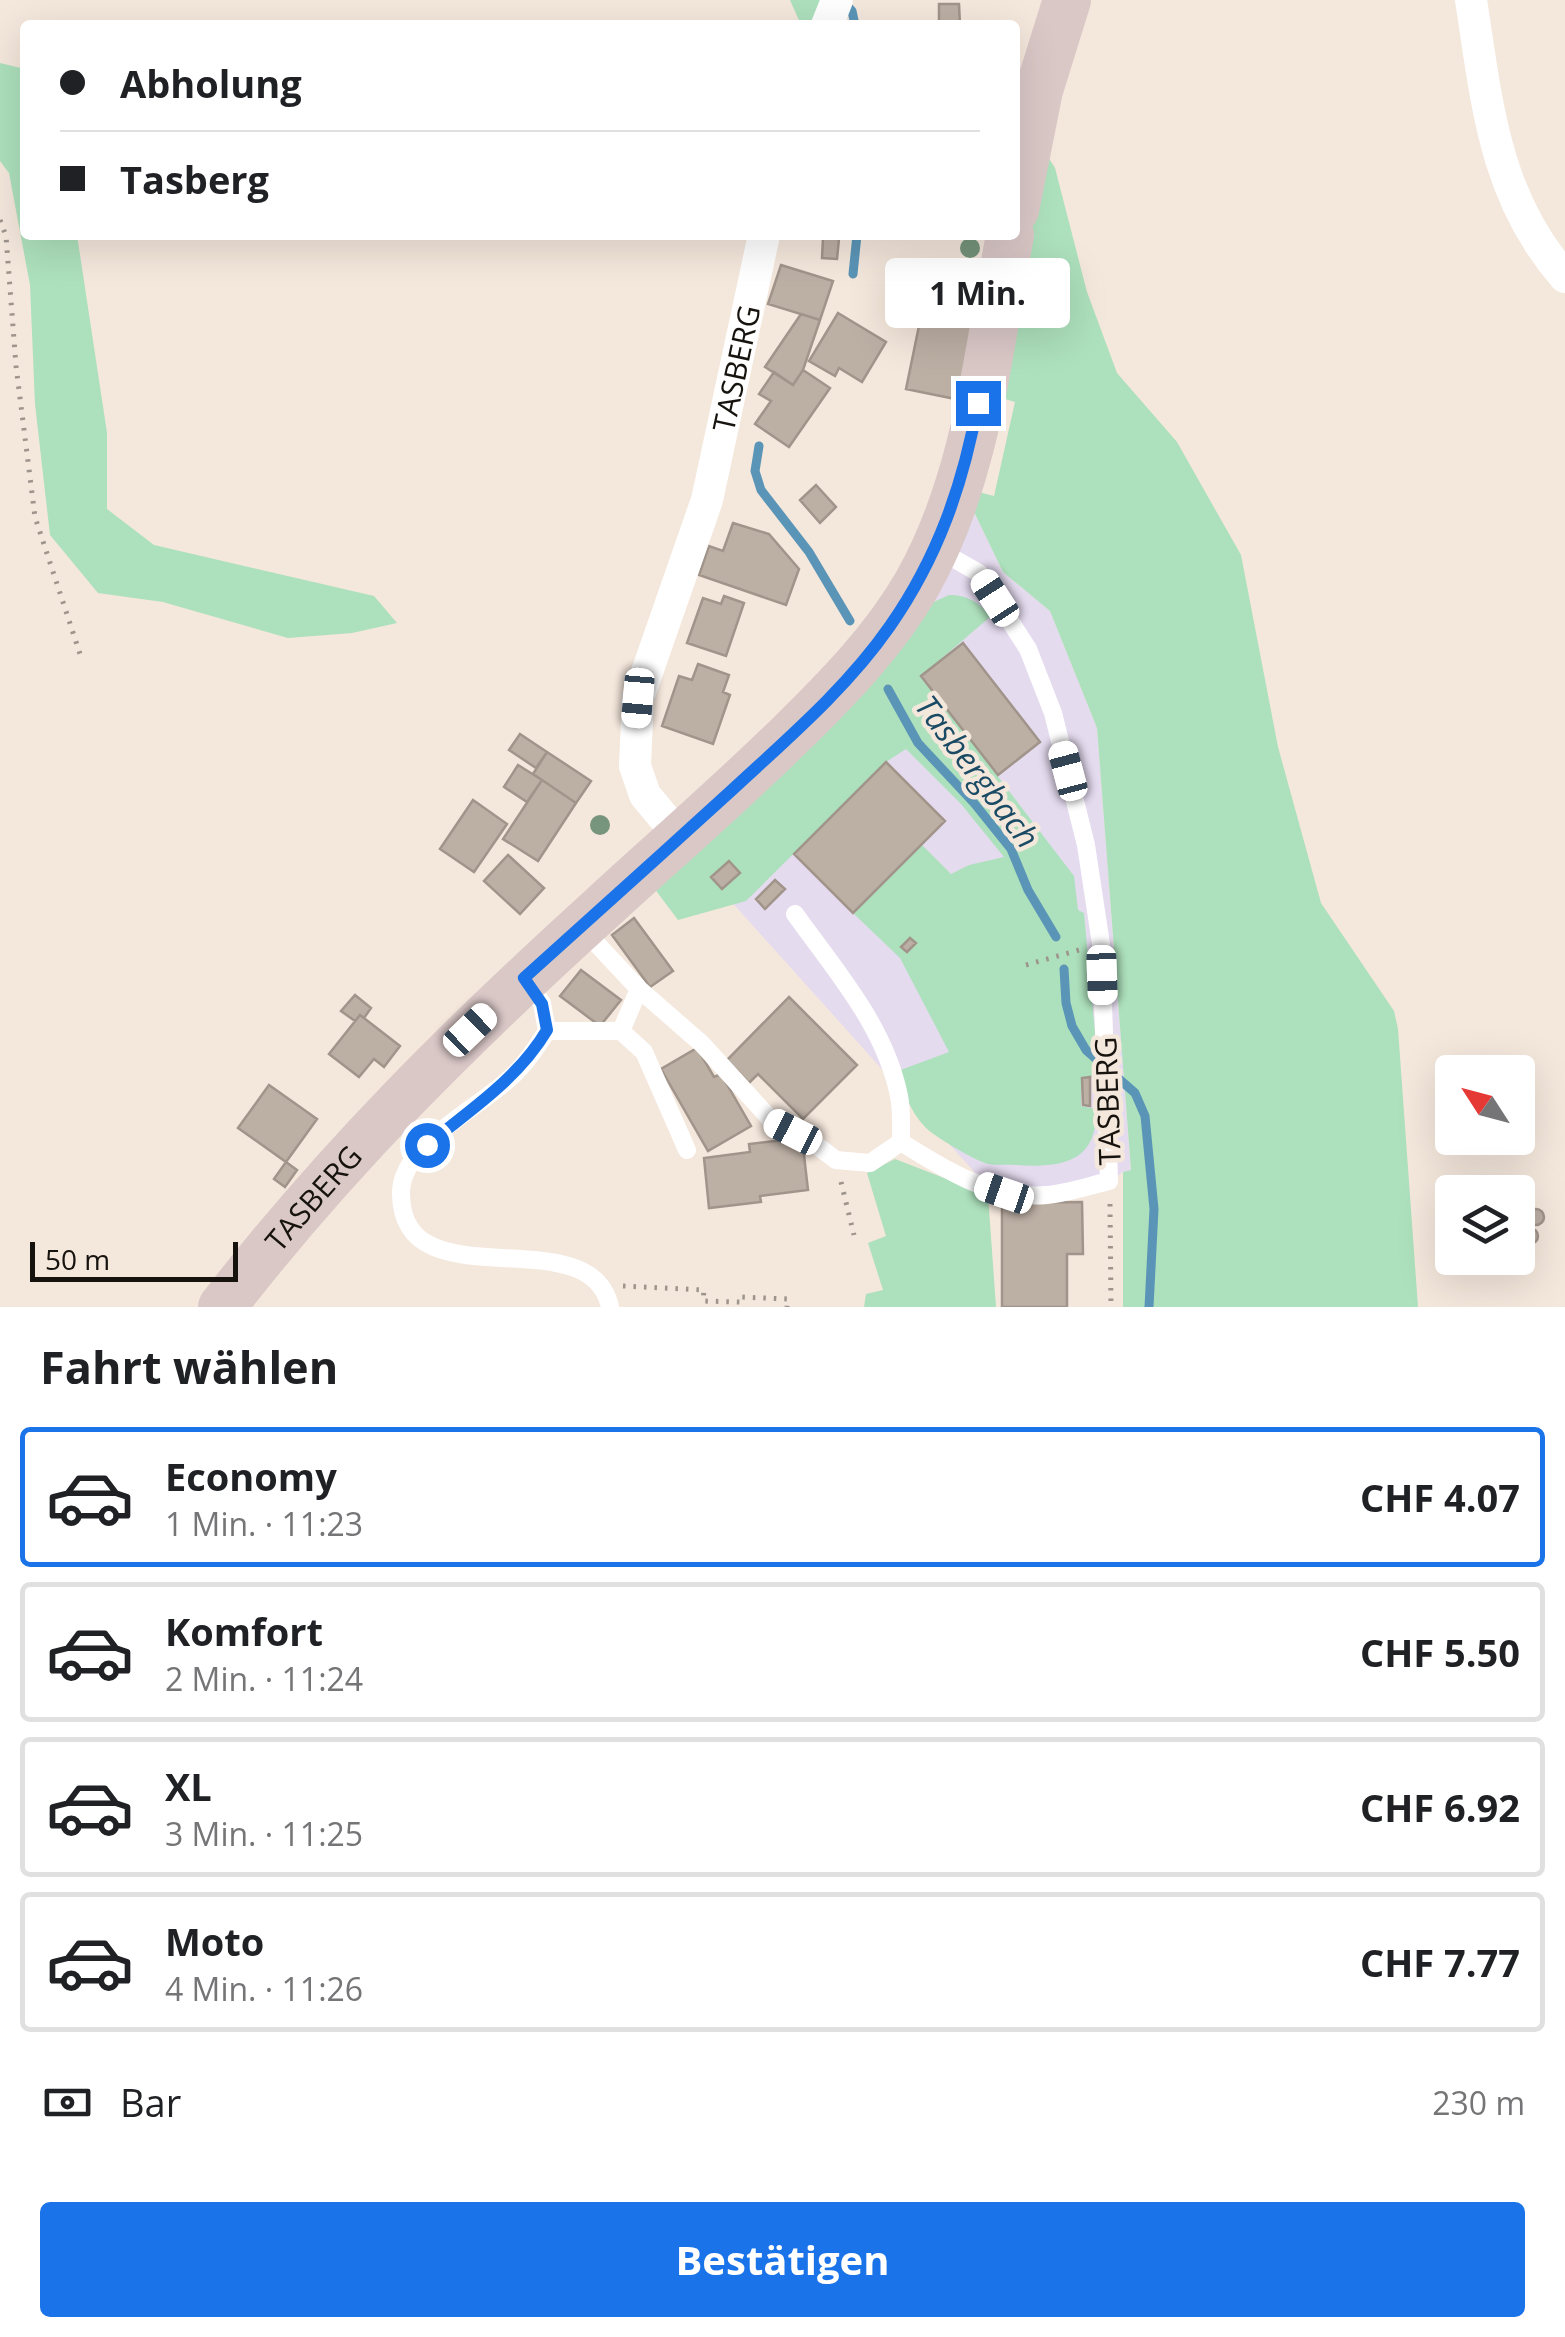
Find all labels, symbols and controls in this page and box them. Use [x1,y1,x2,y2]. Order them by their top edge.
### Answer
text: Abholung [120,57,302,109]
text: Tasberg [120,153,269,205]
callout: 1 Min. [886,258,1070,328]
text: 1 Min. [929,271,1026,314]
street label: TASBERG [702,301,769,435]
route end [956,381,1001,426]
car [966,565,1024,631]
car [620,667,656,729]
water label: Tasbergbach [906,686,1050,856]
car [1046,738,1090,804]
car [1086,944,1118,1006]
car [438,998,502,1062]
street label: TASBERG [1084,1036,1130,1166]
north arrow [1435,1055,1535,1155]
map controls [1435,1055,1535,1275]
car [759,1105,827,1159]
route start [405,1123,450,1168]
street label: TASBERG [255,1136,370,1259]
car [971,1169,1037,1217]
button: layers [1435,1175,1535,1275]
scale bar [30,1237,238,1282]
text: 50 m [45,1240,110,1278]
text: Fahrt wählen [40,1336,338,1397]
text: Economy [165,1450,337,1502]
icon: car [45,1452,135,1542]
text: CHF 4.07 [1360,1471,1520,1523]
text: 1 Min. · 11:23 [165,1502,363,1545]
text: Komfort [165,1605,323,1657]
icon: car [45,1607,135,1697]
text: CHF 5.50 [1360,1626,1520,1678]
text: 2 Min. · 11:24 [165,1657,363,1700]
text: XL [165,1760,212,1812]
icon: car [45,1762,135,1852]
text: CHF 6.92 [1360,1781,1520,1833]
text: 3 Min. · 11:25 [165,1812,363,1855]
text: Moto [165,1915,264,1967]
icon: car [45,1917,135,2007]
text: CHF 7.77 [1360,1936,1520,1988]
text: 4 Min. · 11:26 [165,1967,363,2010]
icon: cash [40,2075,95,2130]
text: Bar [120,2076,181,2128]
text: 230 m [1432,2081,1525,2124]
button: Bestätigen [40,2202,1525,2317]

